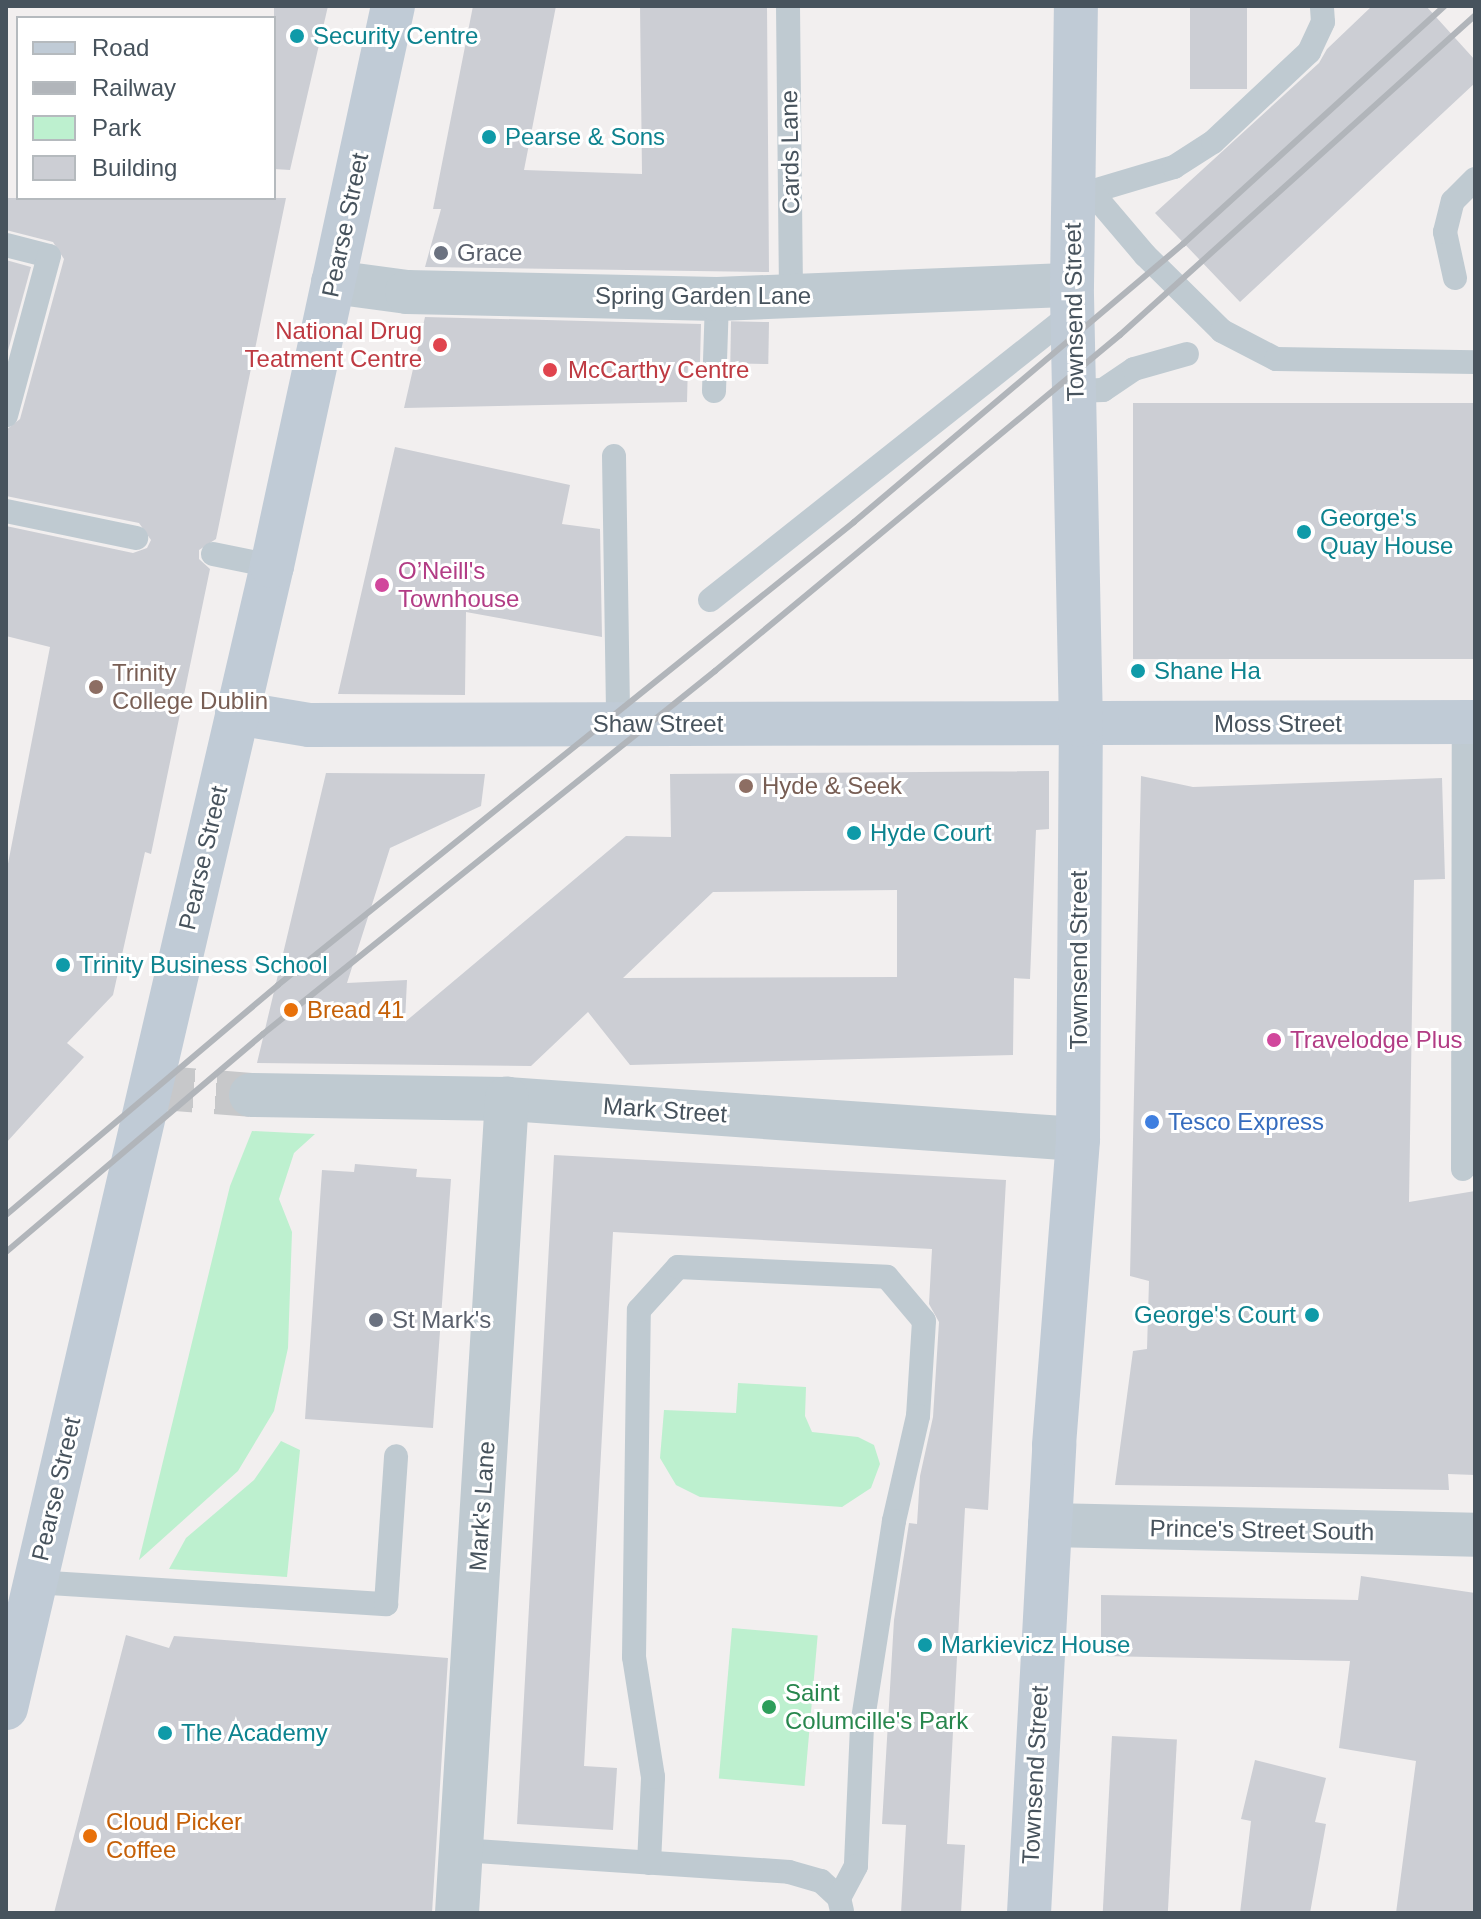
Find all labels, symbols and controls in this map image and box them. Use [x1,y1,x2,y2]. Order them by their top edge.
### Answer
legend [16,16,276,200]
place label: Security Centre [313,22,478,50]
marker: Security Centre [288,27,306,45]
text: Road [92,34,149,61]
text: Railway [92,74,176,101]
street label: Cards Lane [775,90,805,214]
text: Park [92,114,141,141]
place label: Pearse & Sons [505,123,665,151]
marker: Pearse & Sons [480,128,498,146]
street label: Pearse Street [316,150,374,300]
text: Building [92,154,177,181]
street label: Townsend Street [1058,222,1090,402]
place label: Grace [457,239,522,267]
marker: Grace [432,244,450,262]
street label: Spring Garden Lane [595,282,811,310]
place label: National Drug Teatment Centre [245,317,422,373]
marker: National Drug Teatment Centre [429,334,451,356]
place label: McCarthy Centre [568,356,749,384]
marker: McCarthy Centre [539,359,561,381]
place label: George's Quay House [1320,504,1453,560]
marker: George's Quay House [1295,523,1313,541]
place label: O’Neill's Townhouse [398,557,519,613]
marker: O’Neill's Townhouse [373,576,391,594]
place label: Shane Ha [1154,657,1261,685]
place label: Trinity College Dublin [112,659,268,715]
marker: Shane Ha [1129,662,1147,680]
marker: Trinity College Dublin [87,678,105,696]
street label: Shaw Street [593,710,723,738]
street label: Moss Street [1214,710,1342,738]
place label: Hyde & Seek [762,772,902,800]
marker: Hyde & Seek [737,777,755,795]
street label: Pearse Street [172,783,234,933]
place label: Hyde Court [870,819,991,847]
marker: Hyde Court [845,824,863,842]
street label: Townsend Street [1065,871,1093,1049]
place label: Trinity Business School [79,951,328,979]
marker: Trinity Business School [54,956,72,974]
place label: Bread 41 [307,996,404,1024]
marker: Bread 41 [282,1001,300,1019]
place label: Travelodge Plus [1290,1026,1463,1054]
marker: Travelodge Plus [1265,1031,1283,1049]
street label: Mark Street [602,1091,728,1129]
place label: Tesco Express [1168,1108,1324,1136]
marker: Tesco Express [1143,1113,1161,1131]
place label: George's Court [1134,1301,1296,1329]
place label: St Mark's [392,1306,491,1334]
marker: George's Court [1303,1306,1321,1324]
marker: St Mark's [367,1311,385,1329]
street label: Pearse Street [25,1414,87,1564]
street label: Mark's Lane [463,1440,501,1572]
street label: Prince's Street South [1149,1514,1375,1546]
place label: Markievicz House [941,1631,1130,1659]
marker: Markievicz House [916,1636,934,1654]
place label: Saint Columcille's Park [785,1679,968,1735]
street label: Townsend Street [1016,1685,1054,1865]
marker: Saint Columcille's Park [760,1698,778,1716]
place label: The Academy [181,1719,329,1747]
marker: The Academy [156,1724,174,1742]
place label: Cloud Picker Coffee [106,1808,242,1864]
marker: Cloud Picker Coffee [81,1827,99,1845]

